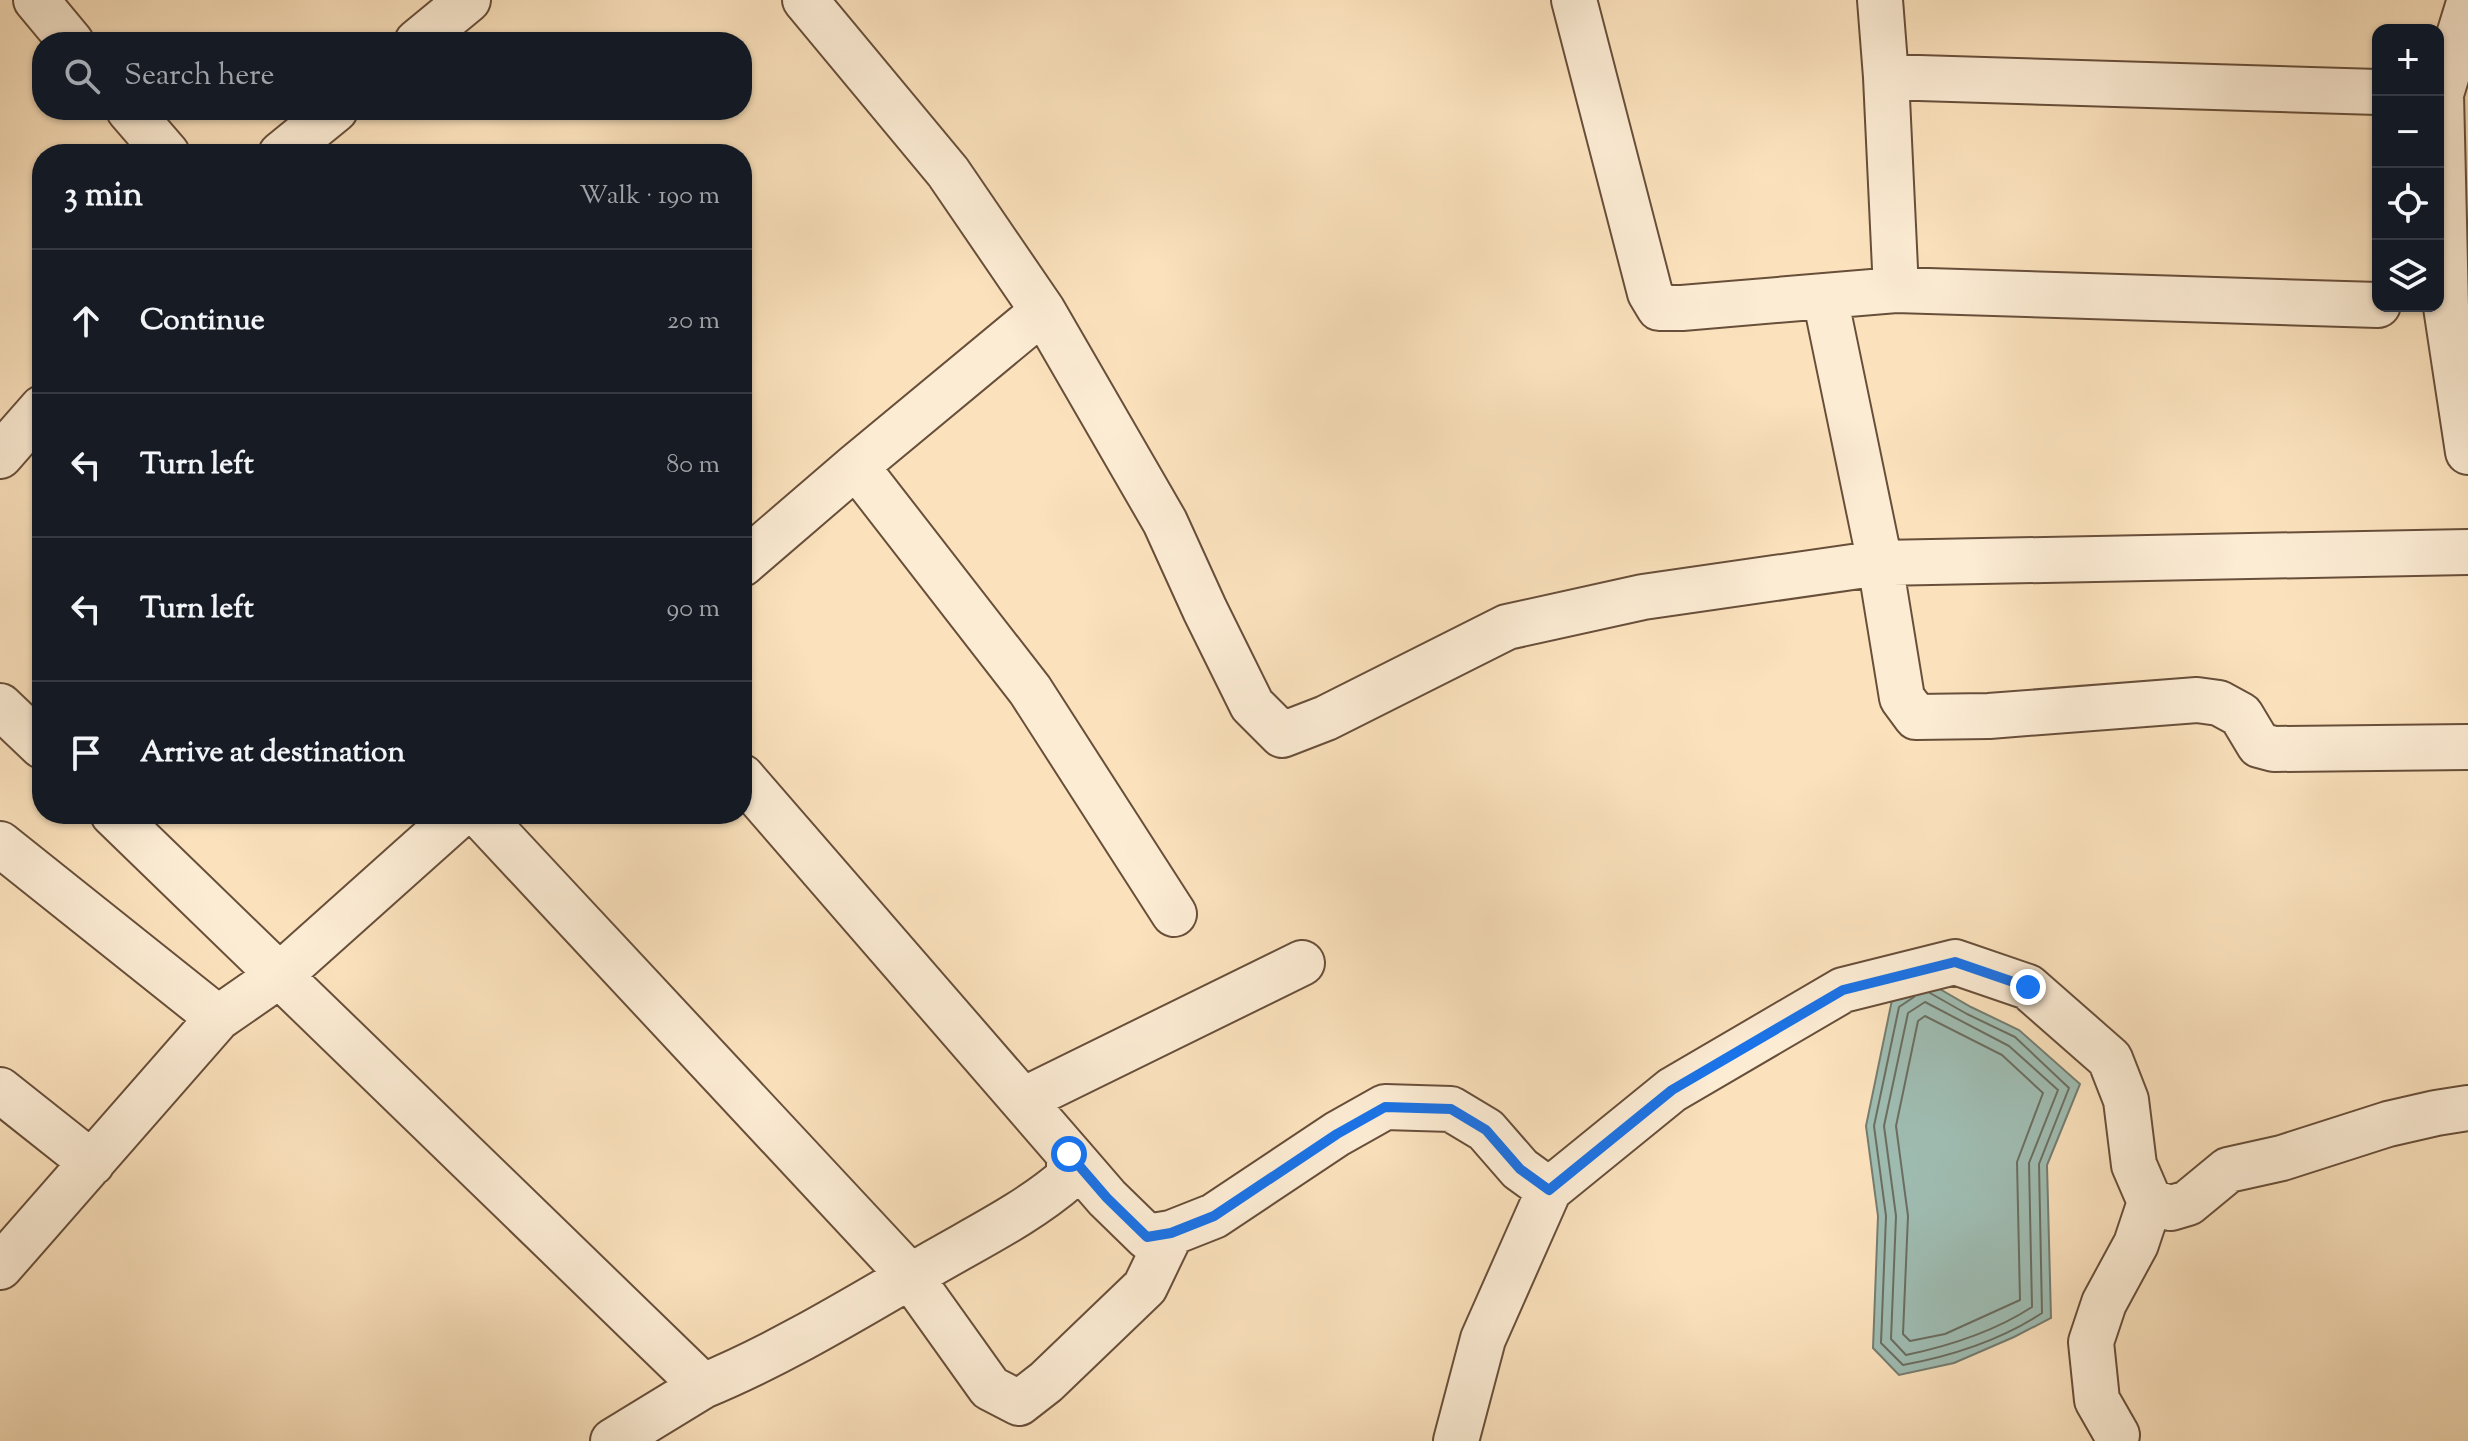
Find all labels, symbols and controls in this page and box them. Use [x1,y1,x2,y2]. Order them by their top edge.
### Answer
map controls [2372,24,2444,312]
button: + [2372,24,2444,96]
search box [32,32,752,120]
icon: search [60,54,104,98]
text: Search here [124,55,274,98]
button: − [2372,96,2444,168]
button: locate [2372,168,2444,240]
text: 3 min [64,172,143,221]
text: Walk · 190 m [579,178,720,215]
button: layers [2372,240,2444,312]
icon: ahead [64,299,108,343]
text: Continue [140,300,265,343]
text: 20 m [667,303,720,340]
icon: left [64,443,108,487]
text: Turn left [140,444,254,487]
text: 80 m [666,447,720,484]
icon: left [64,587,108,631]
text: Turn left [140,588,254,631]
text: 90 m [667,591,720,628]
icon: arrive [64,731,108,775]
text: Arrive at destination [140,732,405,775]
route end [2010,969,2046,1005]
route start [1051,1136,1087,1172]

